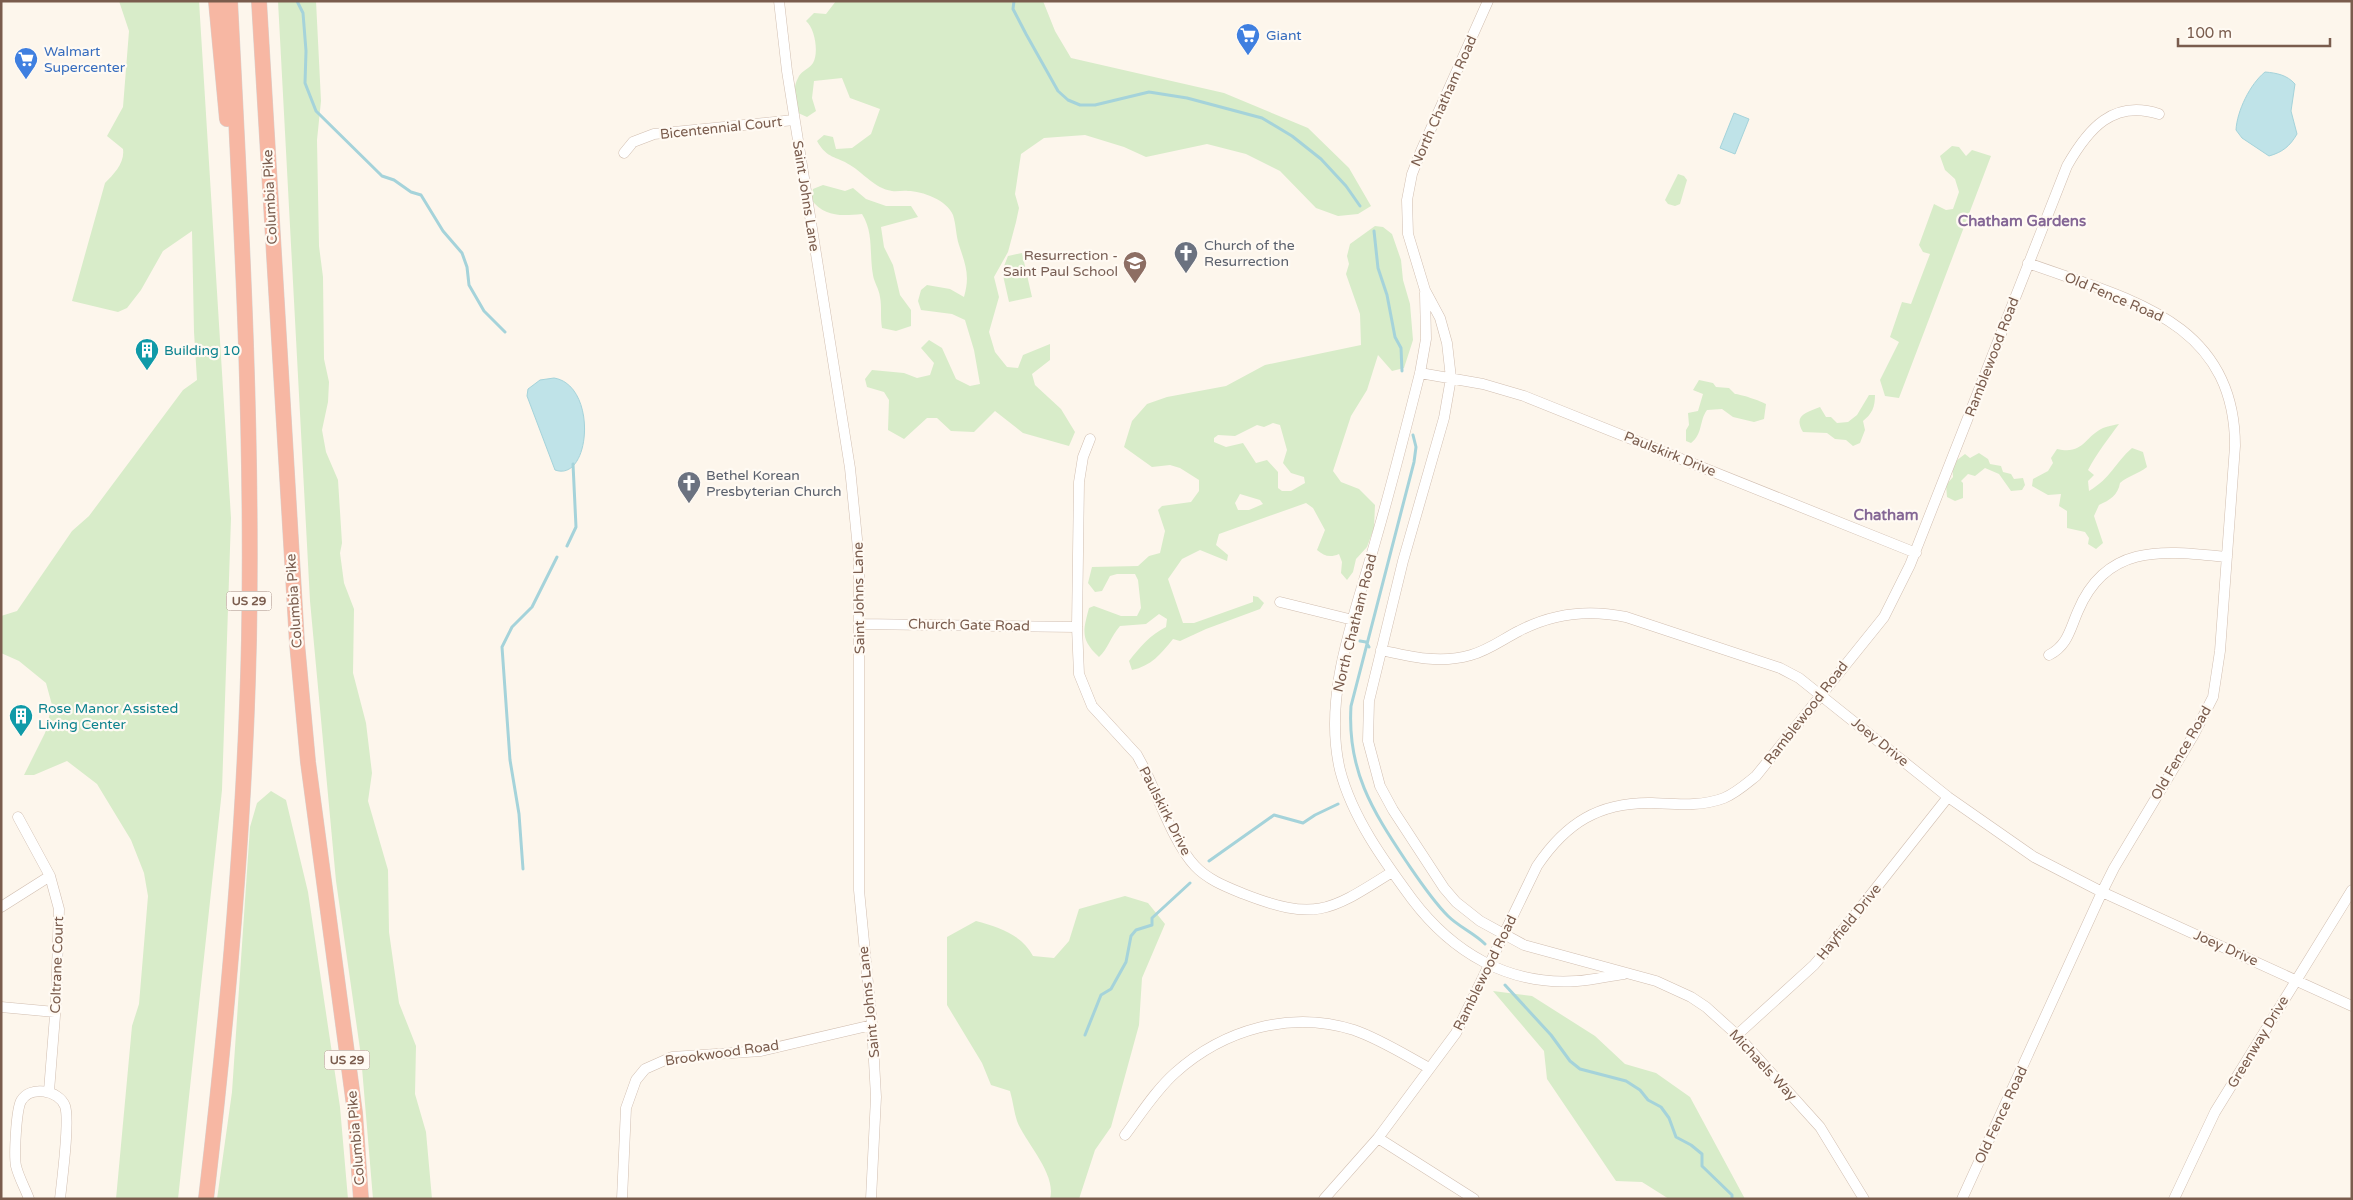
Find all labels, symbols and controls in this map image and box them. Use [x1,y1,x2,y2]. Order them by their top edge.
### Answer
scale bar [2178,15,2330,47]
supermarket icon: Giant [1235,22,1261,56]
text: 100 m [2186,24,2232,42]
place label: Giant [1266,27,1302,44]
street label: North Chatham Road [1407,33,1481,169]
place label: Walmart Supercenter [44,43,126,76]
supermarket icon: Walmart Supercenter [13,46,39,80]
street label: Bicentennial Court [659,113,784,143]
street label: Saint Johns Lane [789,139,823,253]
street label: Columbia Pike [259,149,281,245]
district label: Chatham Gardens [1958,212,2086,230]
place label: Church of the Resurrection [1204,237,1295,270]
church icon: Church of the Resurrection [1173,240,1199,274]
place label: Resurrection - Saint Paul School [1003,247,1118,280]
school or university icon: Resurrection - Saint Paul School [1122,250,1148,284]
street label: Old Fence Road [2062,269,2166,325]
street label: Ramblewood Road [1961,295,2023,419]
building icon: Building 10 [134,337,160,371]
place label: Building 10 [164,342,240,359]
street label: Paulskirk Drive [1621,428,1719,480]
place label: Bethel Korean Presbyterian Church [706,467,842,500]
church icon: Bethel Korean Presbyterian Church [676,470,702,504]
district label: Chatham [1854,506,1918,524]
street label: Saint Johns Lane [850,542,868,654]
street label: North Chatham Road [1330,552,1380,694]
street label: Columbia Pike [282,553,306,649]
road number: US 29 [226,592,272,610]
street label: Church Gate Road [908,615,1030,635]
street label: Ramblewood Road [1760,658,1852,768]
place label: Rose Manor Assisted Living Center [38,700,178,733]
building icon: Rose Manor Assisted Living Center [8,703,34,737]
street label: Old Fence Road [2147,703,2215,803]
street label: Joey Drive [1848,714,1912,770]
street label: Paulskirk Drive [1135,764,1195,859]
street label: Hayfield Drive [1813,880,1885,964]
street label: Ramblewood Road [1450,912,1520,1034]
street label: Coltrane Court [47,915,67,1014]
street label: Joey Drive [2191,926,2261,970]
street label: Saint Johns Lane [855,945,883,1059]
street label: Greenway Drive [2224,993,2292,1091]
street label: Michaels Way [1726,1026,1801,1105]
street label: Brookwood Road [664,1037,780,1069]
road number: US 29 [324,1050,370,1070]
street label: Old Fence Road [1971,1063,2031,1167]
street label: Columbia Pike [343,1090,369,1186]

